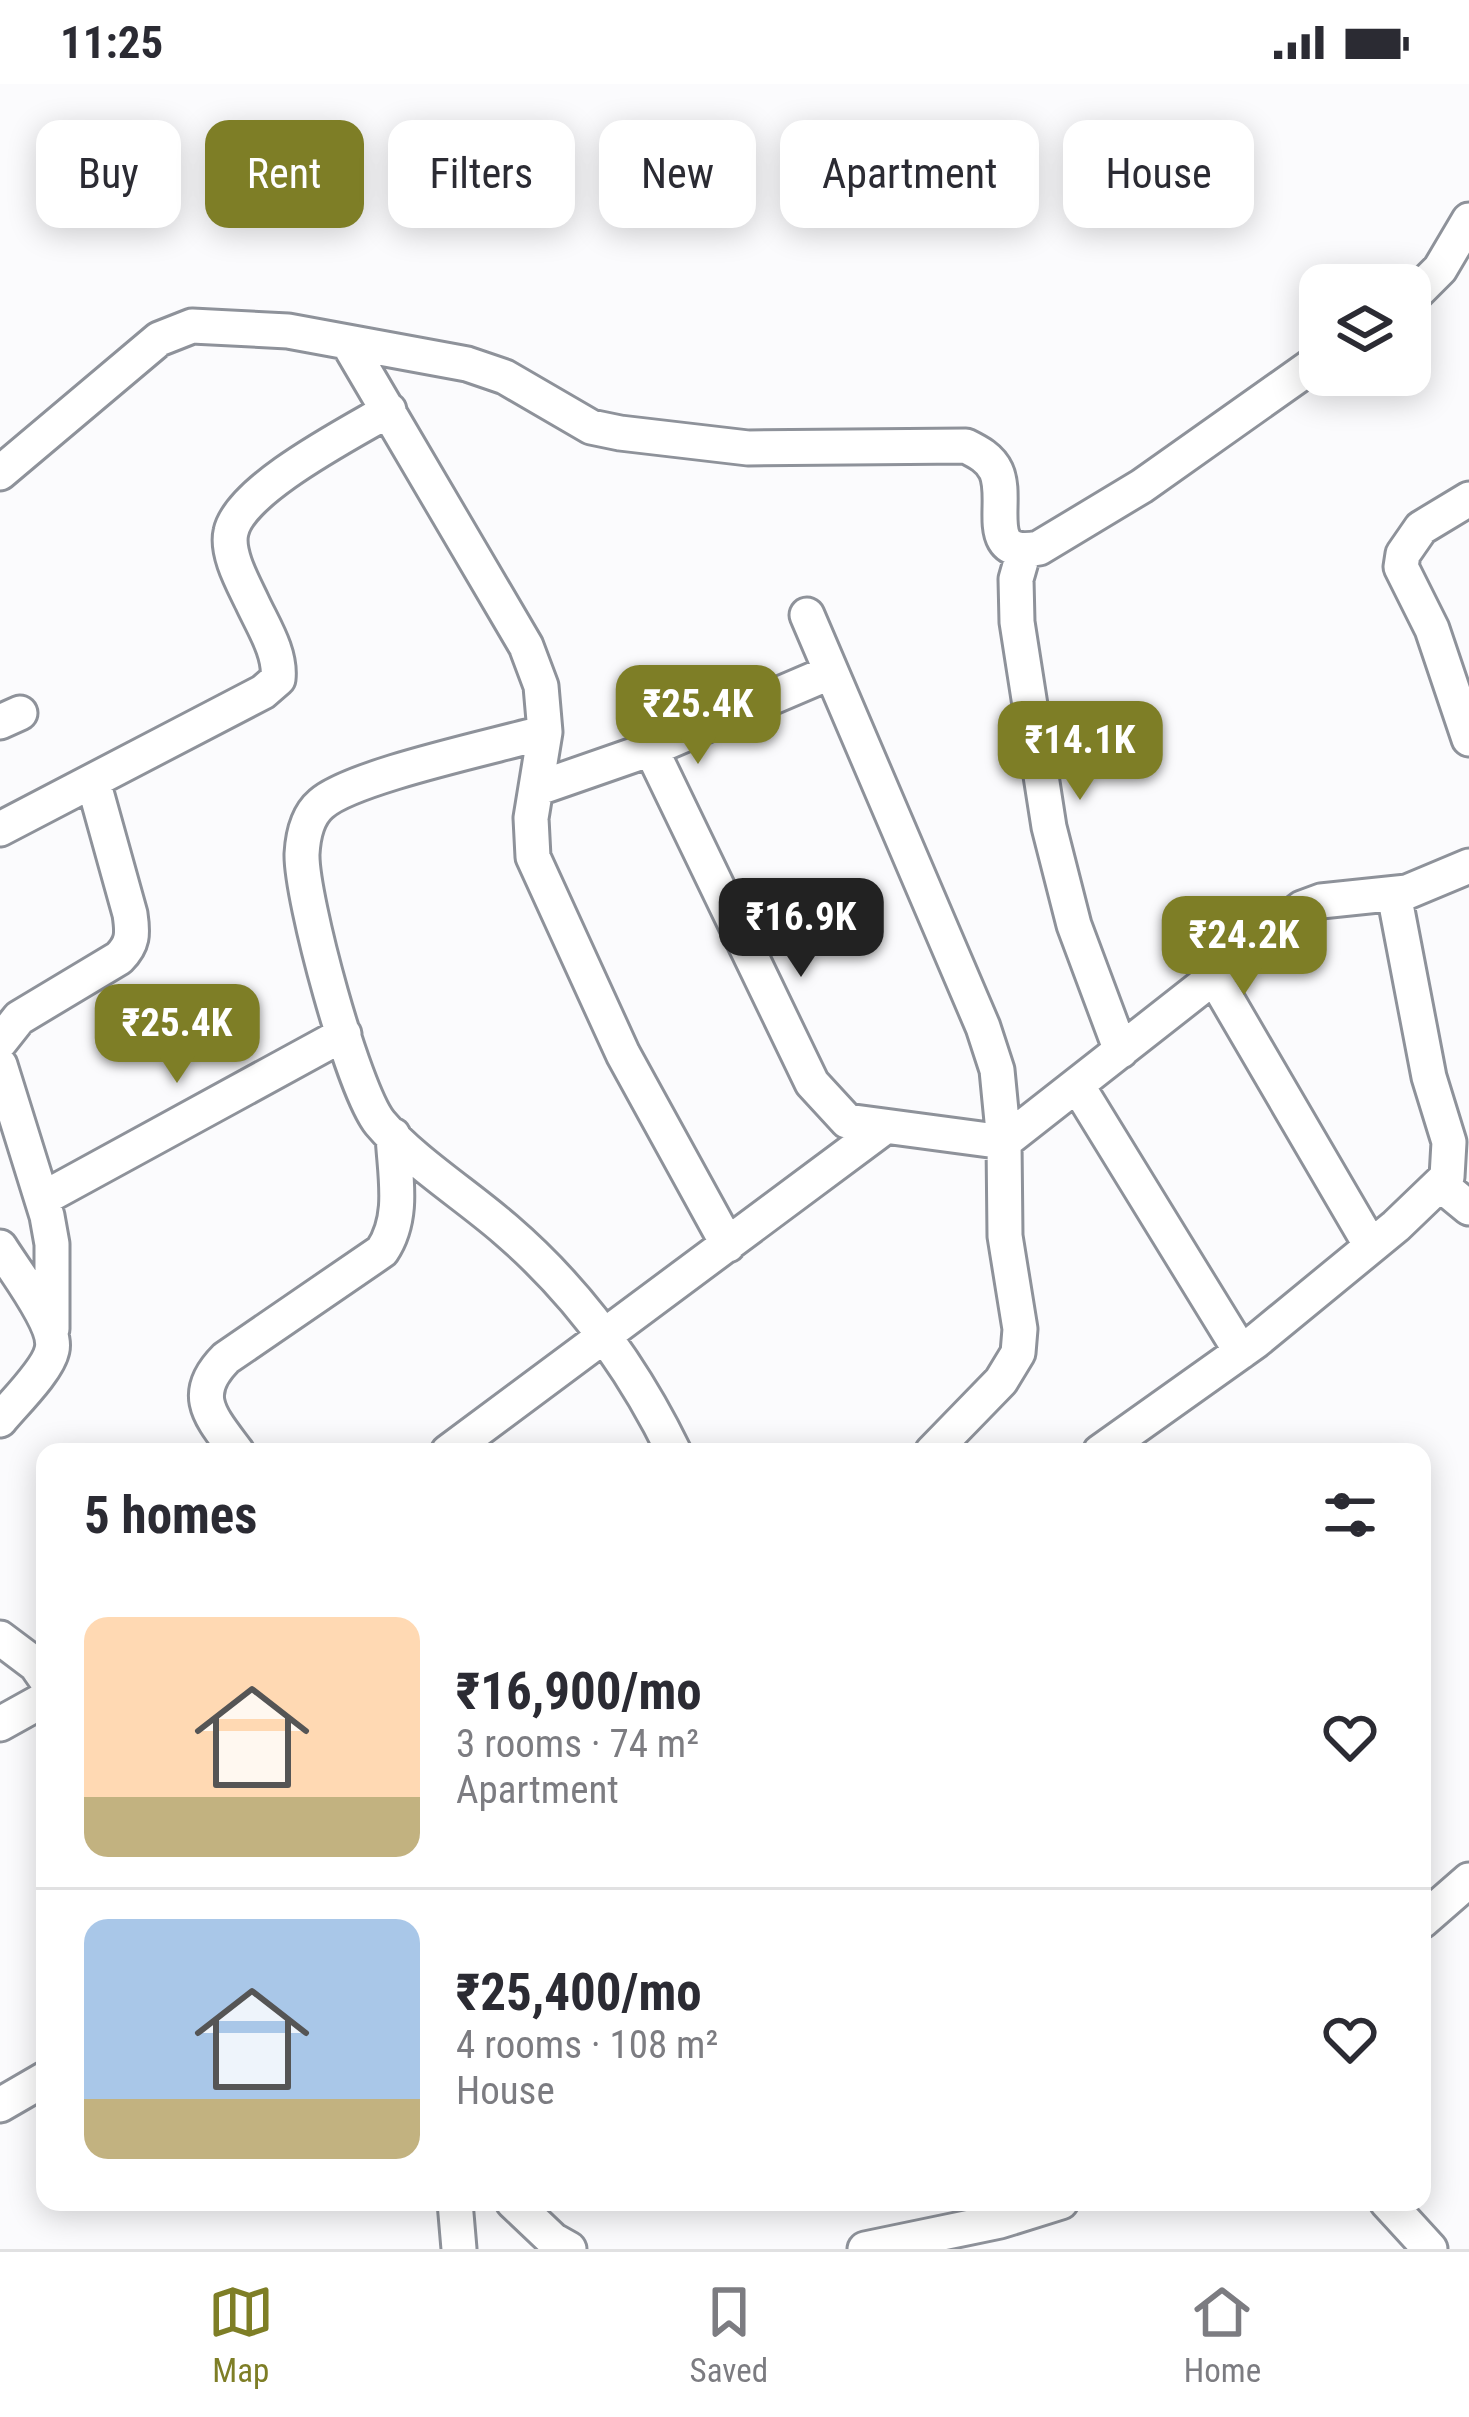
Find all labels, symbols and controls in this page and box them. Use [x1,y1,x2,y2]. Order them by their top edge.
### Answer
text: 11:25 [60,16,163,69]
chip: Buy [36,120,181,228]
chip: Rent [205,120,364,228]
chip: Filters [388,120,575,228]
chip: New [599,120,756,228]
chip: Apartment [780,120,1039,228]
chip: House [1063,120,1254,228]
map controls [1299,264,1431,396]
button: layers [1299,264,1431,396]
pin: ₹25.4K [600,665,796,767]
text: ₹25.4K [643,681,753,727]
pin: ₹14.1K [982,701,1178,803]
text: ₹14.1K [1025,717,1135,763]
pin: ₹16.9K [703,878,899,980]
text: ₹16.9K [746,894,856,940]
pin: ₹24.2K [1146,896,1342,998]
text: ₹24.2K [1189,912,1299,958]
pin: ₹25.4K [79,984,275,1086]
text: ₹25.4K [122,1000,232,1046]
icon: filters [1317,1482,1383,1548]
text: 5 homes [84,1486,257,1545]
text: ₹16,900/mo [456,1662,702,1721]
icon: home [180,1665,324,1809]
icon: heart [1317,1704,1383,1770]
text: 3 rooms · 74 m² [456,1721,699,1767]
text: Apartment [456,1767,619,1813]
text: ₹25,400/mo [456,1963,702,2022]
icon: home [180,1967,324,2111]
icon: heart [1317,2006,1383,2072]
text: 4 rooms · 108 m² [456,2022,718,2068]
text: House [456,2068,555,2114]
tab: Map [208,2279,274,2390]
tab: Saved [690,2279,768,2390]
tab: Home [1184,2279,1261,2390]

